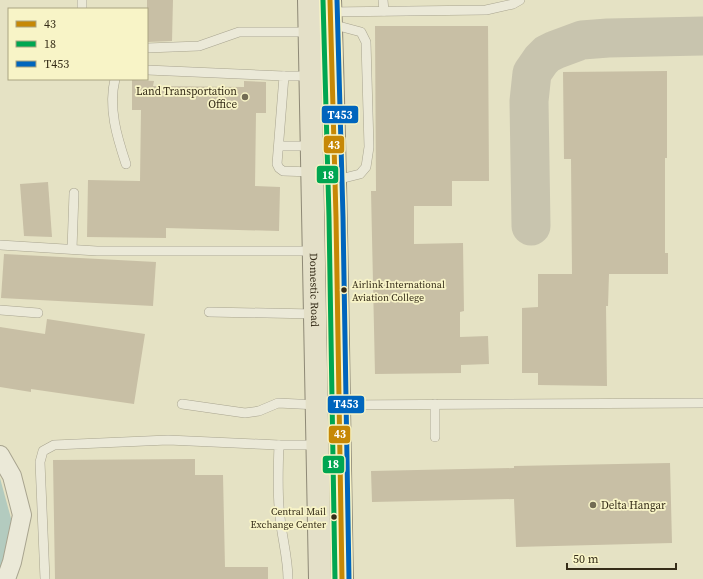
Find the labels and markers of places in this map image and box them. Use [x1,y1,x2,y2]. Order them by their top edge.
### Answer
place label: Land Transportation Office [136,84,237,112]
marker: Land Transportation Office [240,92,250,102]
place label: Airlink International Aviation College [352,278,445,304]
marker: Airlink International Aviation College [339,285,349,295]
place label: Delta Hangar [601,498,666,513]
marker: Delta Hangar [588,500,598,510]
place label: Central Mail Exchange Center [251,505,327,531]
marker: Central Mail Exchange Center [329,512,339,522]

